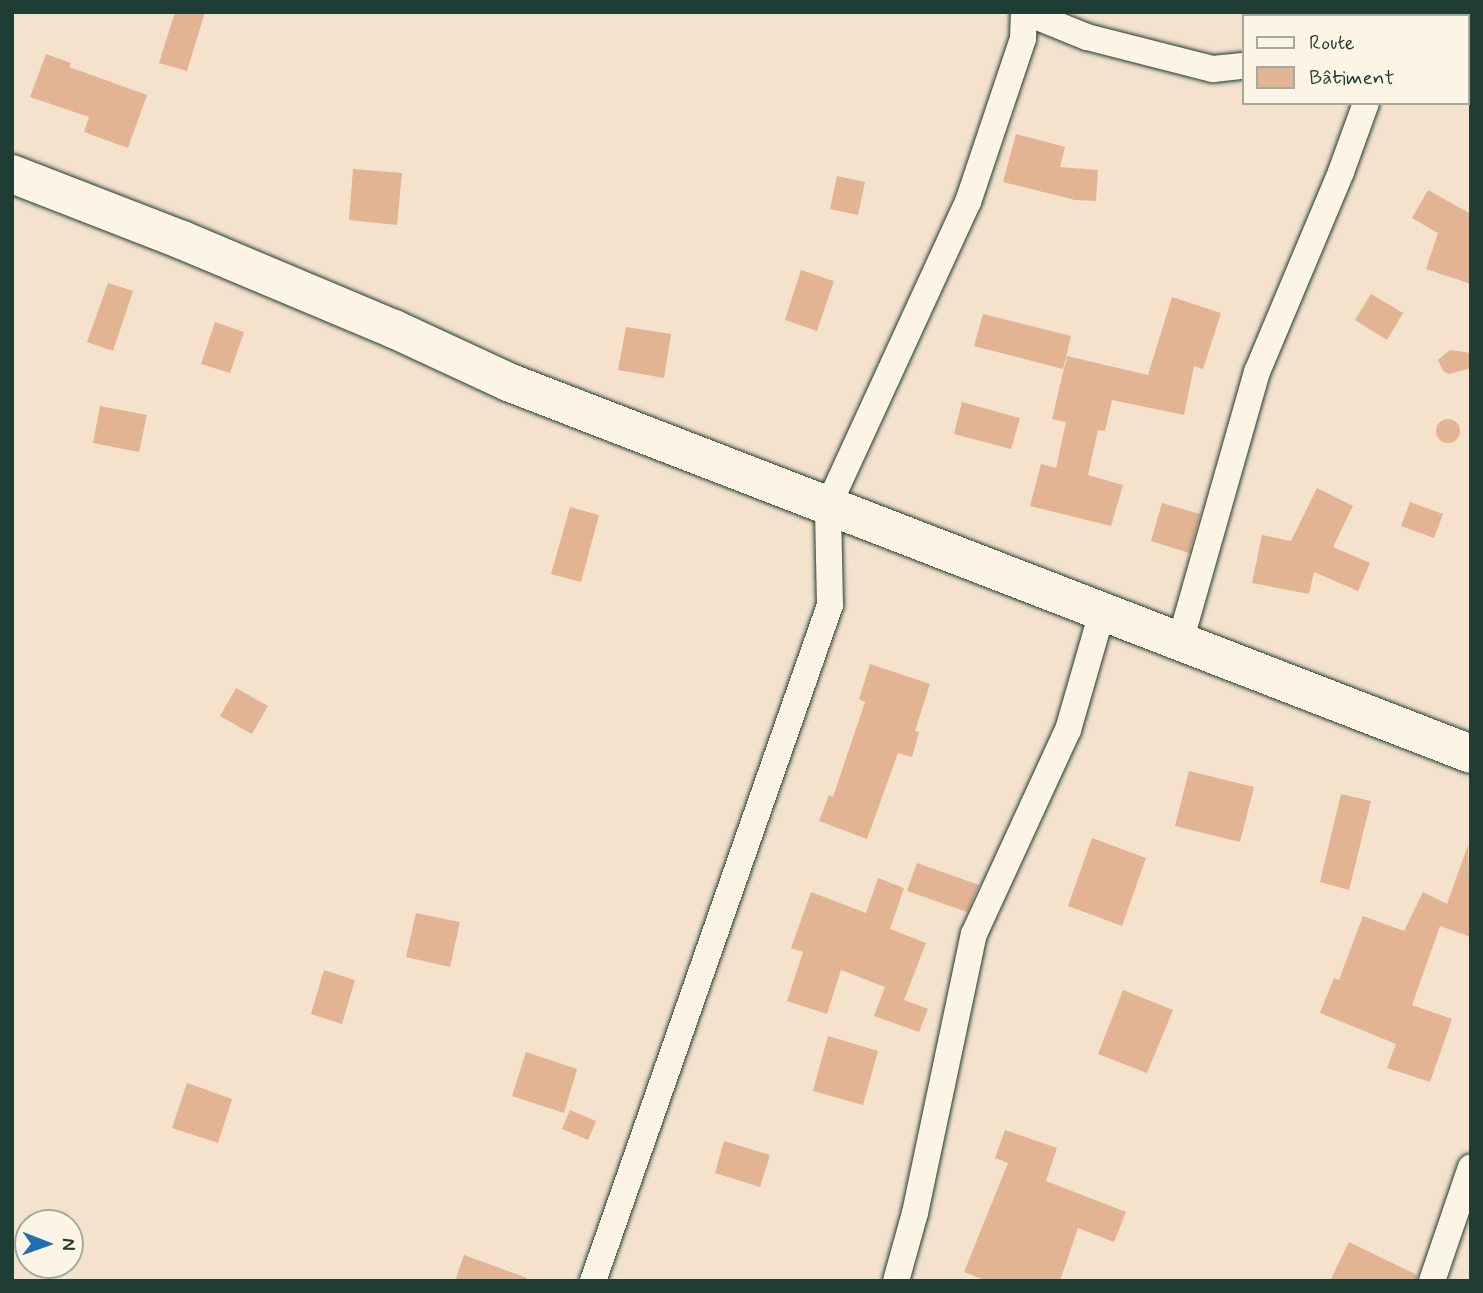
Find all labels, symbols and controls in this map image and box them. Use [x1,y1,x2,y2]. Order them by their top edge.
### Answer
legend [1242,14,1469,105]
text: Route [1309,29,1355,57]
text: Bâtiment [1309,64,1394,92]
north arrow [14,1209,84,1279]
text: N [56,1238,81,1251]

